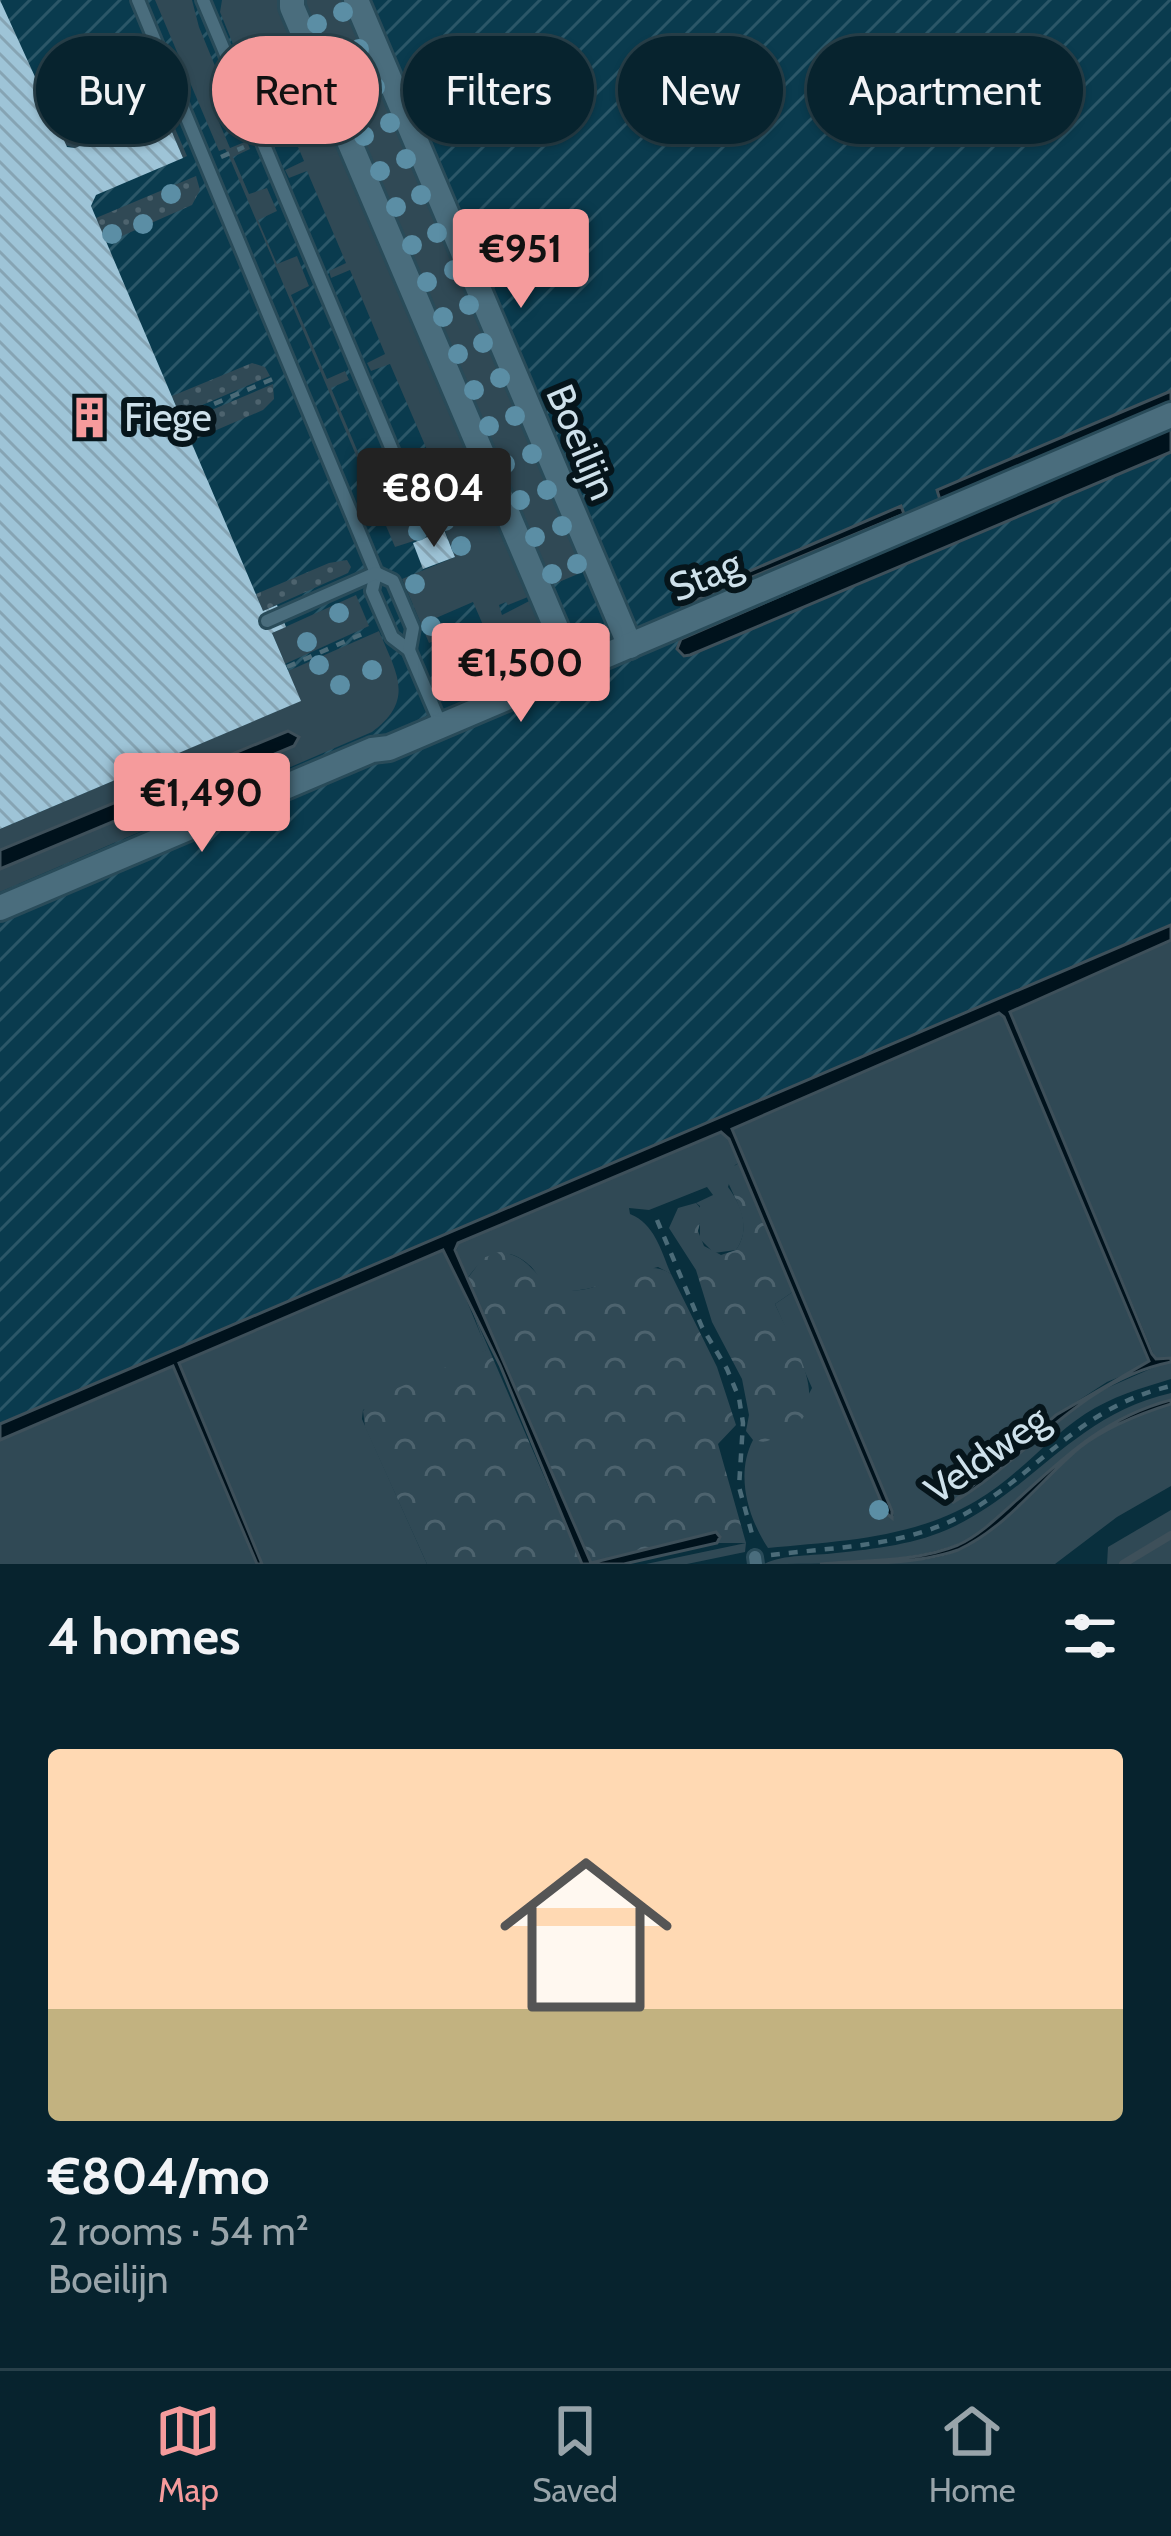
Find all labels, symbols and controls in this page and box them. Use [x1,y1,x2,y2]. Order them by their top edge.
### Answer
chip: Buy [36,36,188,144]
chip: Rent [212,36,379,144]
chip: Filters [403,36,594,144]
chip: New [618,36,783,144]
chip: Apartment [807,36,1083,144]
pin: €951 [450,209,592,311]
text: €951 [480,224,562,272]
street label: Boeilijn [536,377,628,507]
place label: Fiege [124,393,212,441]
building icon: Fiege [67,394,113,440]
pin: €804 [363,448,505,550]
text: €804 [384,463,484,511]
street label: Stag [662,538,749,611]
pin: €1,500 [423,623,619,725]
text: €1,500 [459,638,583,686]
pin: €1,490 [104,753,300,855]
text: €1,490 [141,768,263,816]
street label: Veldweg [915,1394,1057,1514]
icon: filters [1057,1603,1123,1669]
text: 4 homes [48,1605,240,1667]
icon: home [478,1827,694,2043]
text: €804/mo [48,2145,270,2207]
text: 2 rooms · 54 m² [48,2207,309,2255]
text: Boeilijn [48,2255,169,2303]
tab: Map [155,2398,221,2510]
tab: Saved [532,2398,618,2510]
tab: Home [929,2398,1016,2510]

